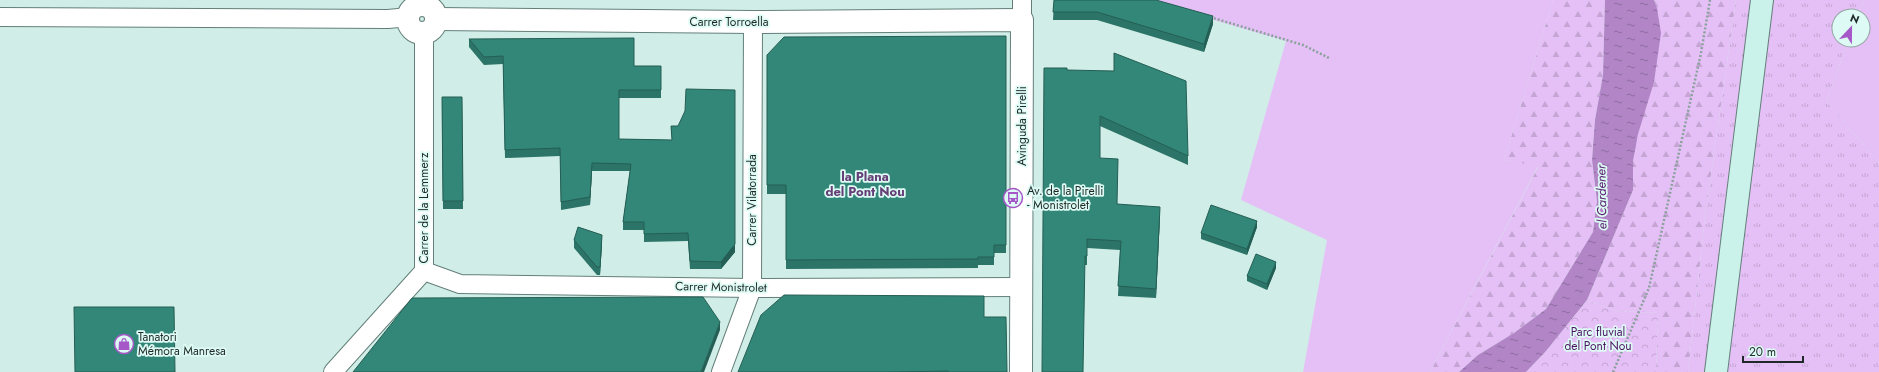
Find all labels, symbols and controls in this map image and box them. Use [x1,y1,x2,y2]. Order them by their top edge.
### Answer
north arrow [1831,8,1871,48]
text: N [1848,10,1862,28]
street label: Carrer Torroella [690,13,769,31]
street label: Avinguda Pirelli [1013,86,1031,166]
street label: Carrer de la Lemmerz [415,152,433,264]
street label: Carrer Vilatorrada [743,154,761,246]
water label: el Cardener [1591,164,1612,229]
district label: la Plana del Pont Nou [825,167,905,201]
place label: Av. de la Pirelli - Monistrolet [1027,182,1103,214]
bus stop icon: Av. de la Pirelli - Monistrolet [1002,187,1024,209]
street label: Carrer Monistrolet [675,277,767,297]
park label: Parc fluvial del Pont Nou [1564,323,1632,355]
place label: Tanatori Mémora Manresa [138,328,226,360]
shop icon: Tanatori Mémora Manresa [113,333,135,355]
scale bar [1743,338,1803,364]
text: 20 m [1749,343,1776,361]

